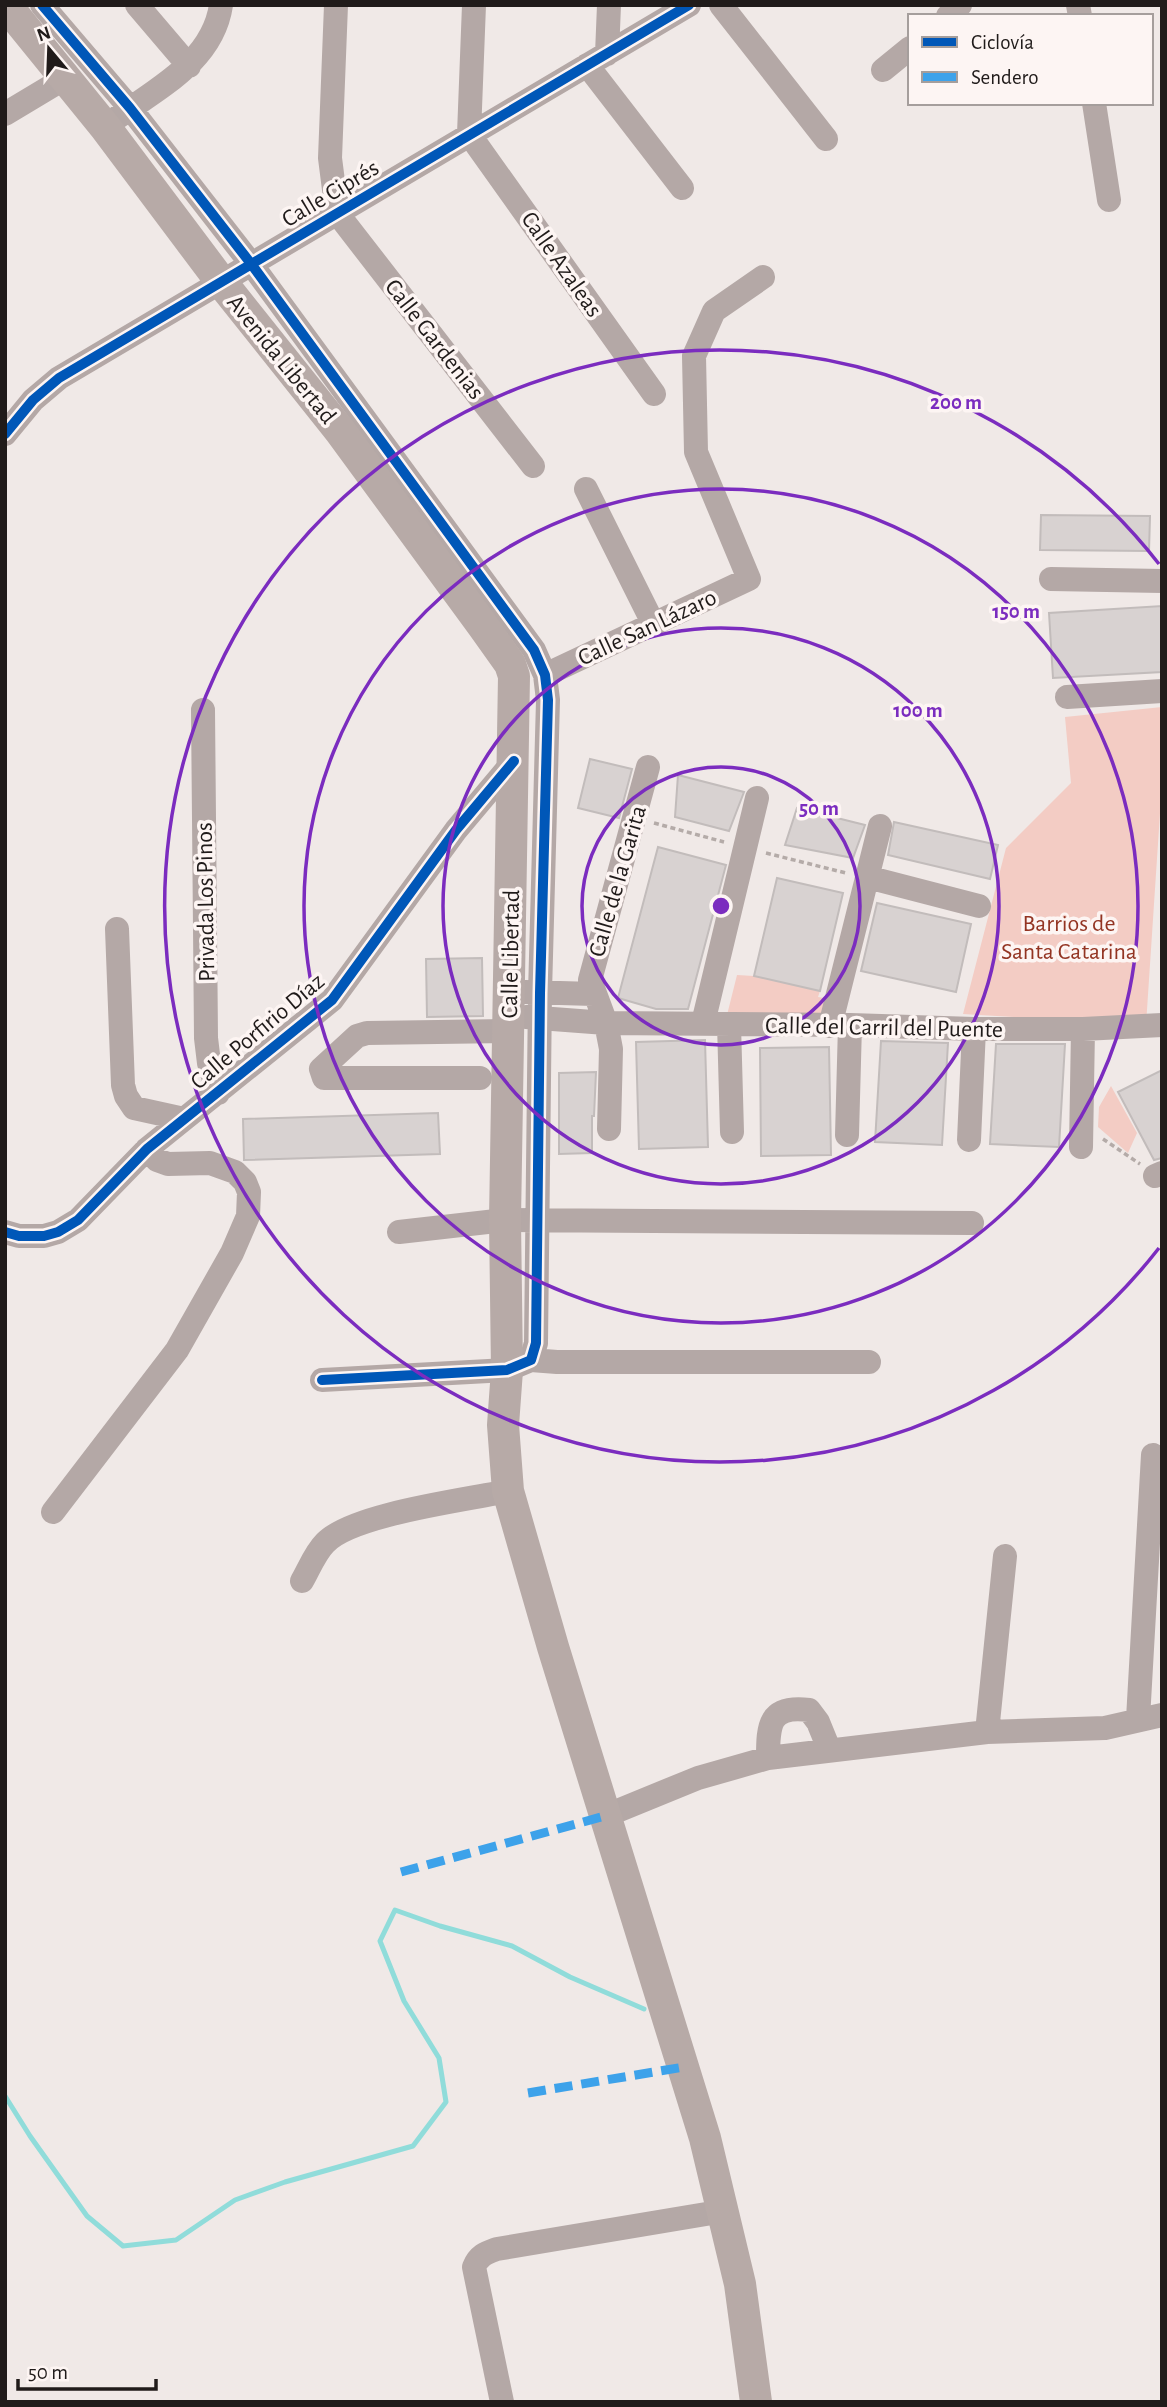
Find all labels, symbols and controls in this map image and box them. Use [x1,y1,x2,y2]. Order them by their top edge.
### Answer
north arrow [14,14,84,84]
legend [908,14,1153,105]
text: N [35,23,53,45]
text: Ciclovía [971,32,1034,53]
text: Sendero [971,67,1039,88]
street label: Calle Ciprés [278,156,383,232]
street label: Calle Azaleas [516,208,606,322]
street label: Calle Gardenias [380,275,488,404]
street label: Avenida Libertad [222,291,340,429]
text: 200 m [930,392,982,413]
street label: Calle San Lázaro [574,585,720,670]
text: 150 m [992,601,1040,622]
text: 100 m [893,700,943,721]
text: 50 m [799,798,839,819]
street label: Calle de la Garita [585,803,651,960]
street label: Privada Los Pinos [193,822,219,982]
street label: Calle Libertad [498,890,524,1018]
centre of rings [709,894,733,918]
park label: Barrios de Santa Catarina [1001,912,1137,964]
street label: Calle Porfirio Díaz [186,969,329,1094]
street label: Calle del Carril del Puente [765,1014,1003,1042]
scale bar [18,2348,156,2392]
text: 50 m [28,2362,68,2383]

